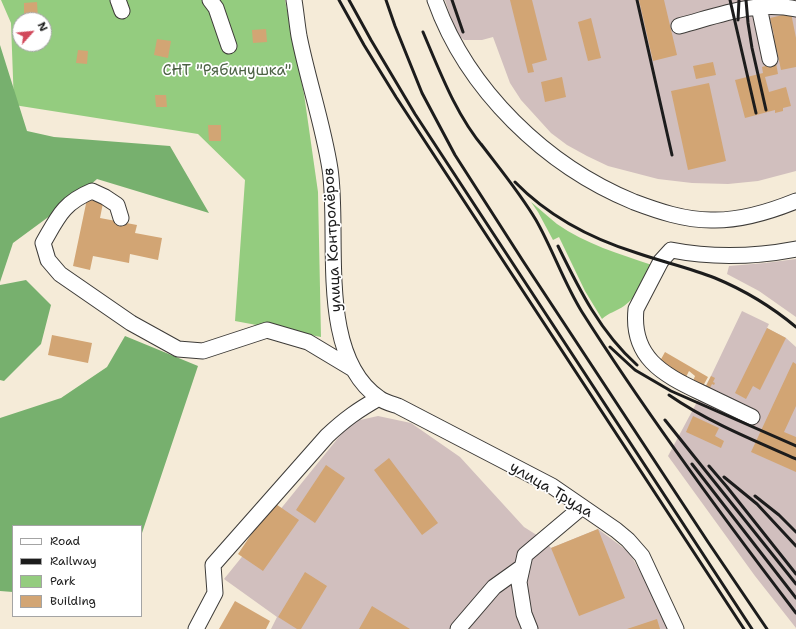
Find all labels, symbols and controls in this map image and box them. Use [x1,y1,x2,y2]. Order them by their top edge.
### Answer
north arrow [12,12,52,52]
text: N [34,19,51,34]
park label: СНТ "Рябинушка" [163,62,291,80]
street label: улица Контролёров [320,167,346,313]
street label: улица Труда [506,458,596,522]
legend [12,525,142,617]
text: Road [50,533,80,549]
text: Railway [50,553,97,569]
text: Park [50,573,76,589]
text: Building [50,593,96,609]

